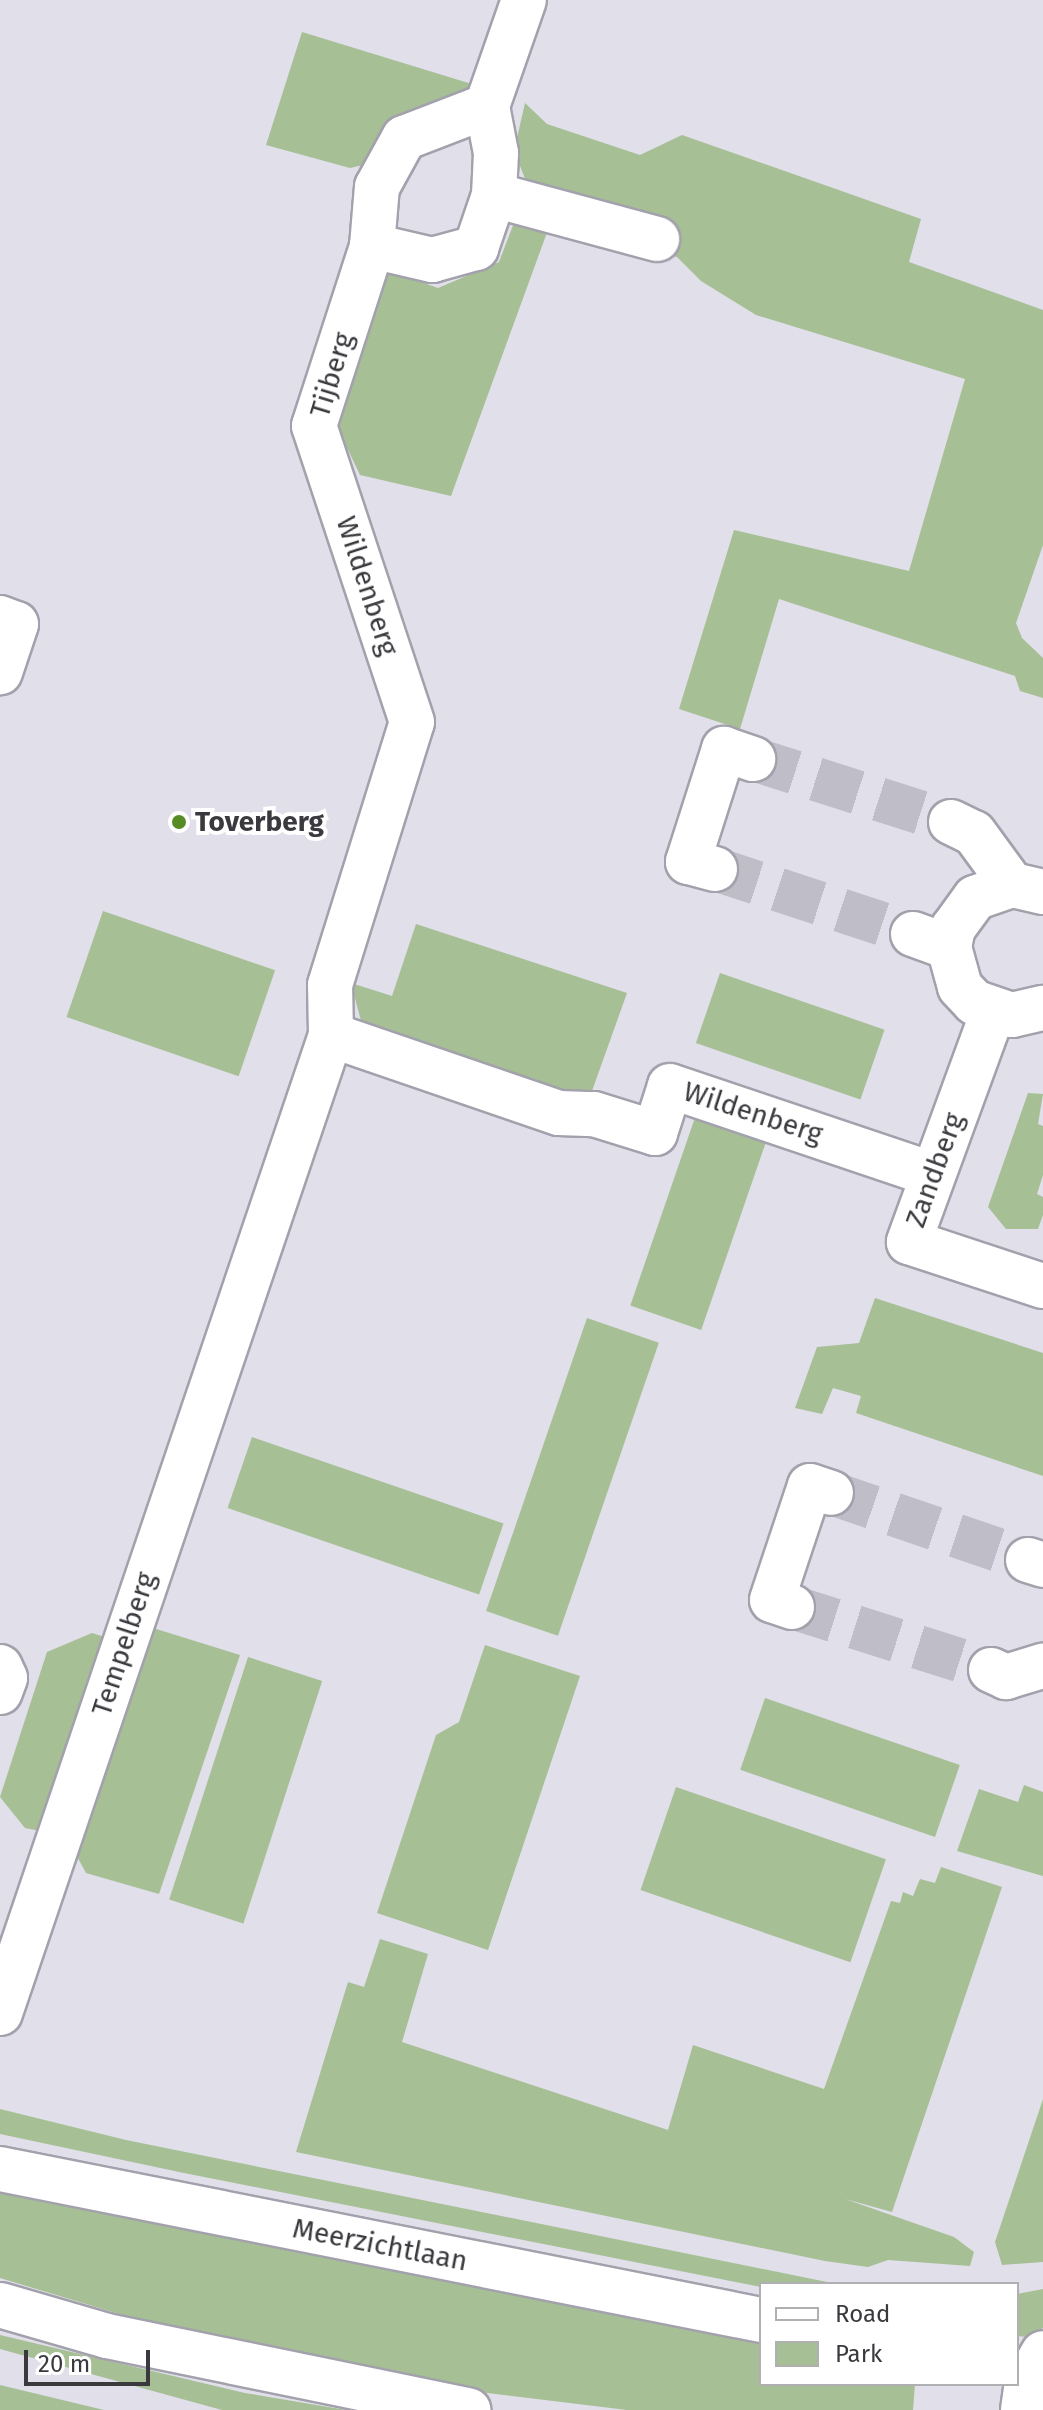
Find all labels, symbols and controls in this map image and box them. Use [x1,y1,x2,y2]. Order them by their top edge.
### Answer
street label: Tijberg [303,328,361,422]
street label: Wildenberg [329,512,405,660]
place label: Toverberg [195,805,324,839]
marker: Toverberg [170,813,188,831]
street label: Wildenberg [679,1075,827,1151]
street label: Zandberg [899,1108,971,1232]
street label: Tempelberg [85,1568,163,1720]
street label: Meerzichtlaan [290,2212,470,2278]
legend [759,2282,1019,2386]
text: Road [835,2300,890,2328]
scale bar [28,2334,154,2384]
text: Park [835,2340,882,2368]
text: 20 m [38,2350,90,2378]

